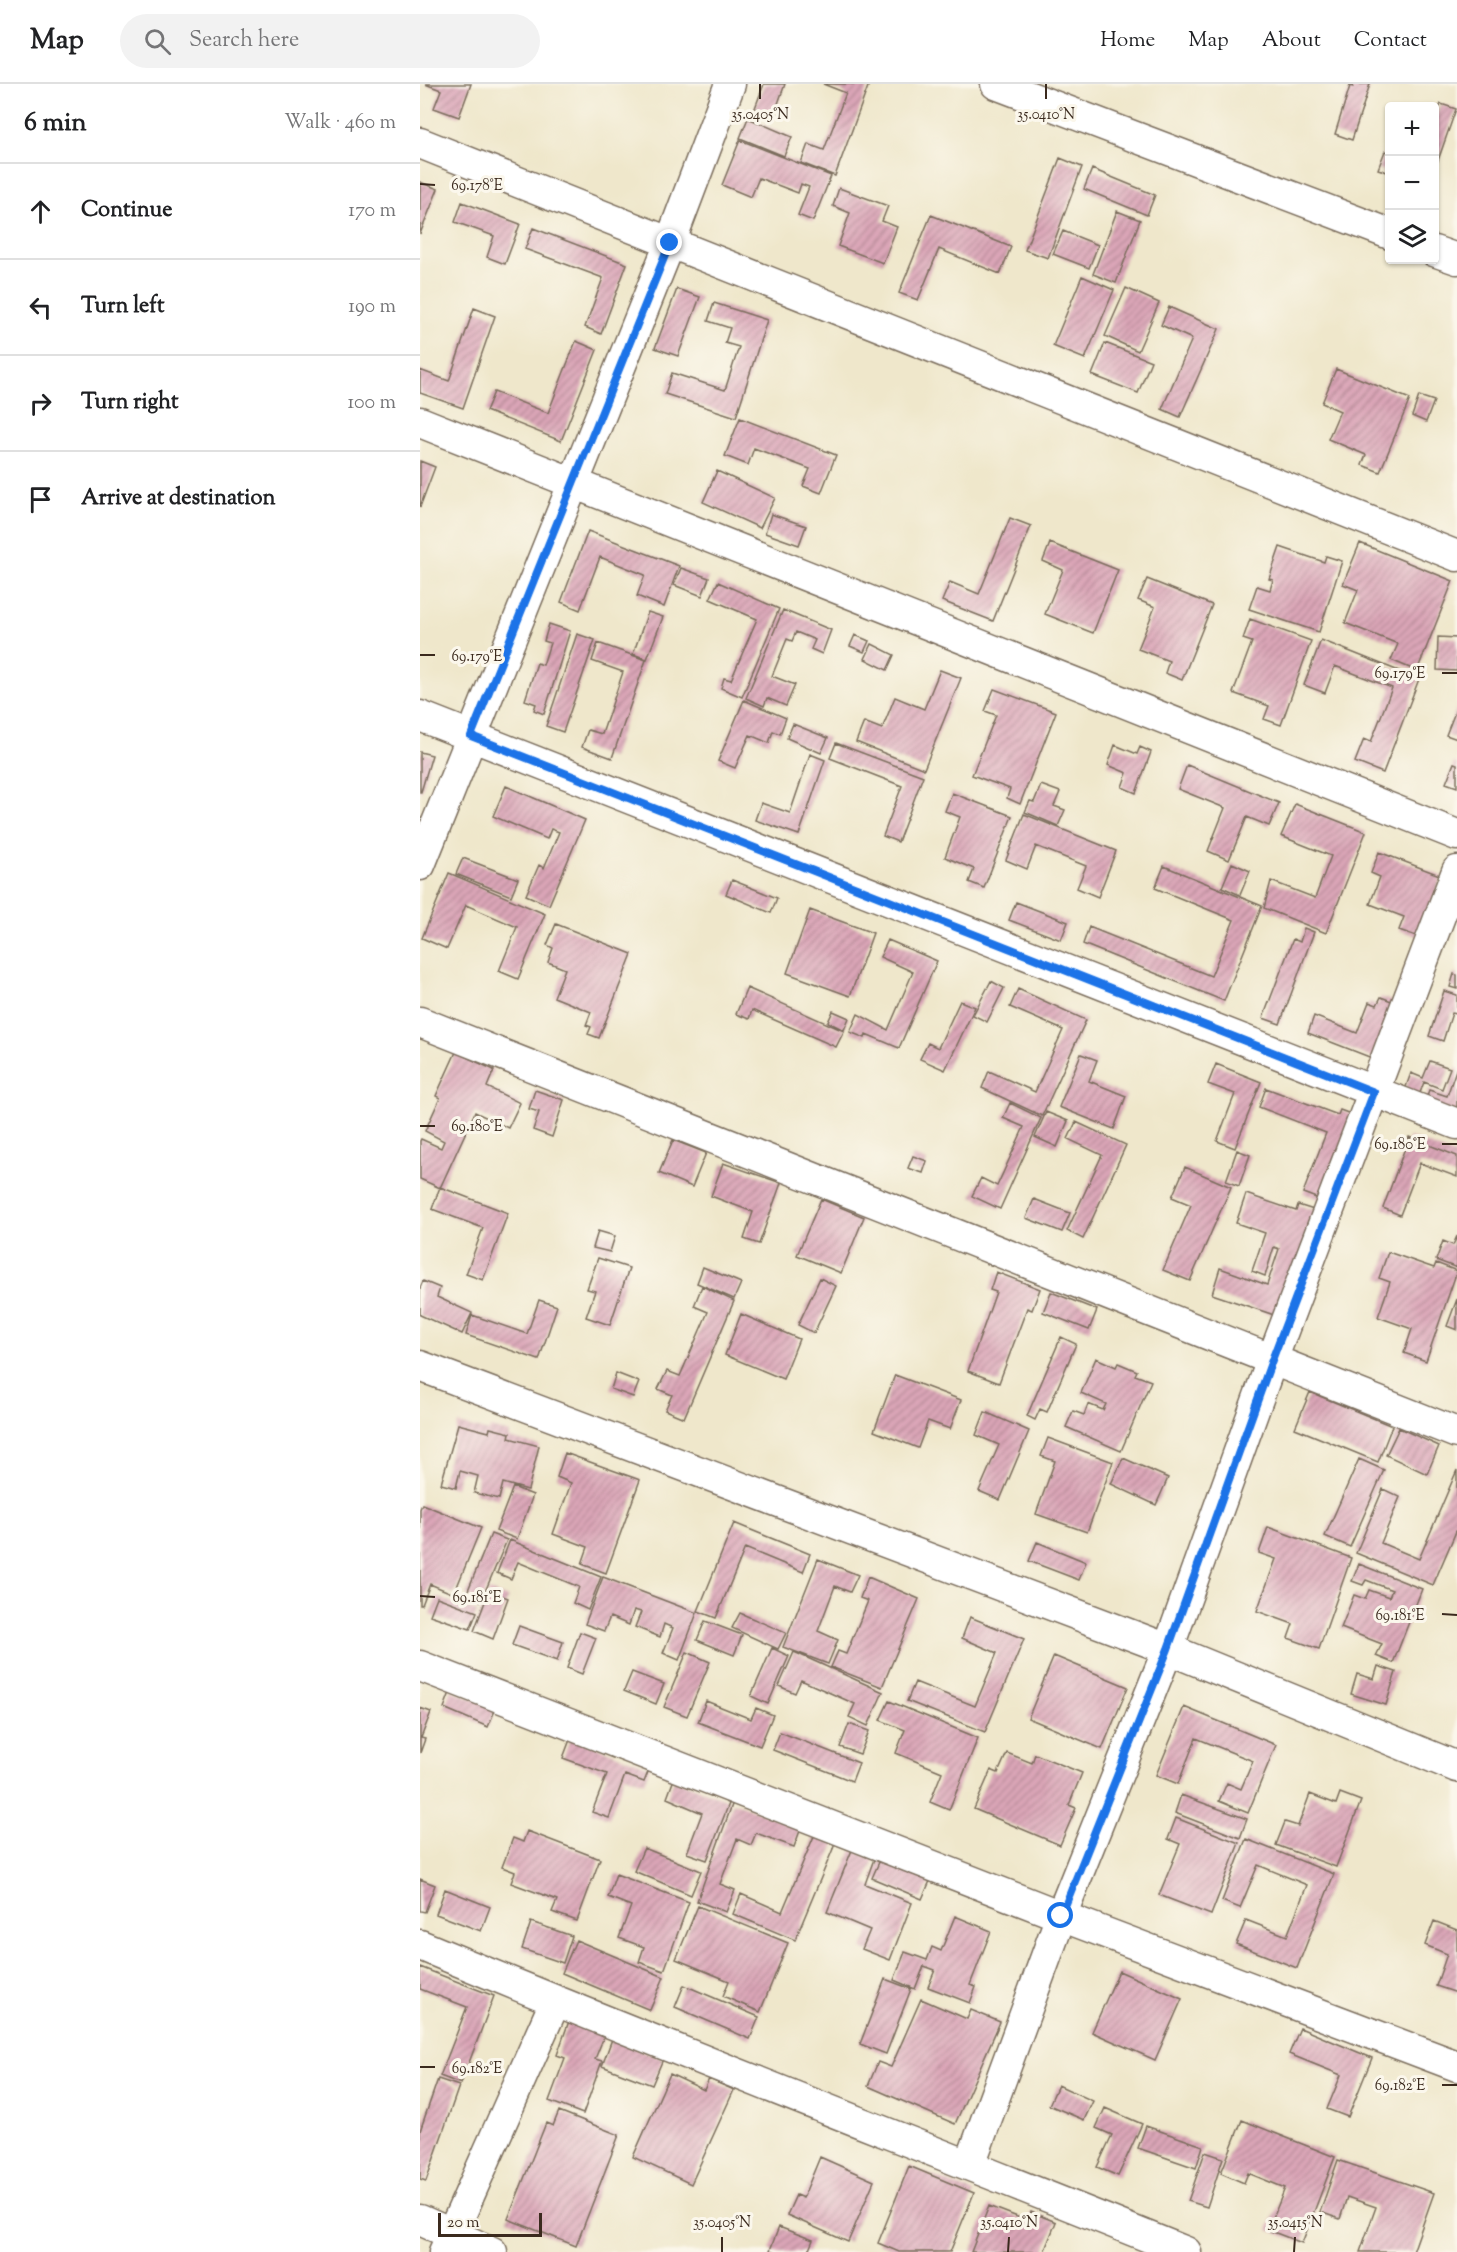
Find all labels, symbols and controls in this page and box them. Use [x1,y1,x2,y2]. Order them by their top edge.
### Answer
search box [120,14,540,68]
text: Map [30,21,84,61]
icon: search [141,25,174,58]
text: Search here [189,25,299,57]
text: Home [1100,26,1155,56]
text: Map [1188,26,1229,56]
text: About [1262,26,1321,56]
text: Contact [1354,26,1427,56]
map controls [1385,102,1439,264]
button: + [1385,102,1439,156]
text: 6 min [24,105,87,142]
text: 35.0405°N [731,105,789,126]
text: 35.0410°N [1017,105,1075,126]
text: Walk · 460 m [284,109,396,138]
button: − [1385,156,1439,210]
text: 69.178°E [451,176,503,197]
icon: ahead [24,195,57,228]
text: Continue [81,195,172,227]
text: 170 m [348,197,396,226]
button: layers [1385,210,1439,264]
route end [656,229,682,255]
icon: left [24,291,57,324]
text: Turn left [81,291,164,323]
text: 190 m [348,293,396,322]
icon: right [24,387,57,420]
text: Turn right [81,387,178,419]
text: 100 m [347,389,396,418]
icon: arrive [24,483,57,516]
text: Arrive at destination [81,483,276,515]
text: 69.179°E [452,647,502,668]
text: 69.179°E [1375,664,1425,685]
text: 69.180°E [451,1117,503,1138]
text: 69.180°E [1374,1135,1426,1156]
text: 69.181°E [452,1588,502,1609]
text: 69.181°E [1375,1606,1425,1627]
route start [1047,1902,1073,1928]
text: 69.182°E [452,2059,502,2080]
text: 69.182°E [1375,2076,1425,2097]
scale bar [438,2210,542,2238]
text: 20 m [447,2212,480,2235]
text: 35.0405°N [693,2213,751,2234]
text: 35.0410°N [980,2213,1038,2234]
text: 35.0415°N [1267,2213,1323,2234]

